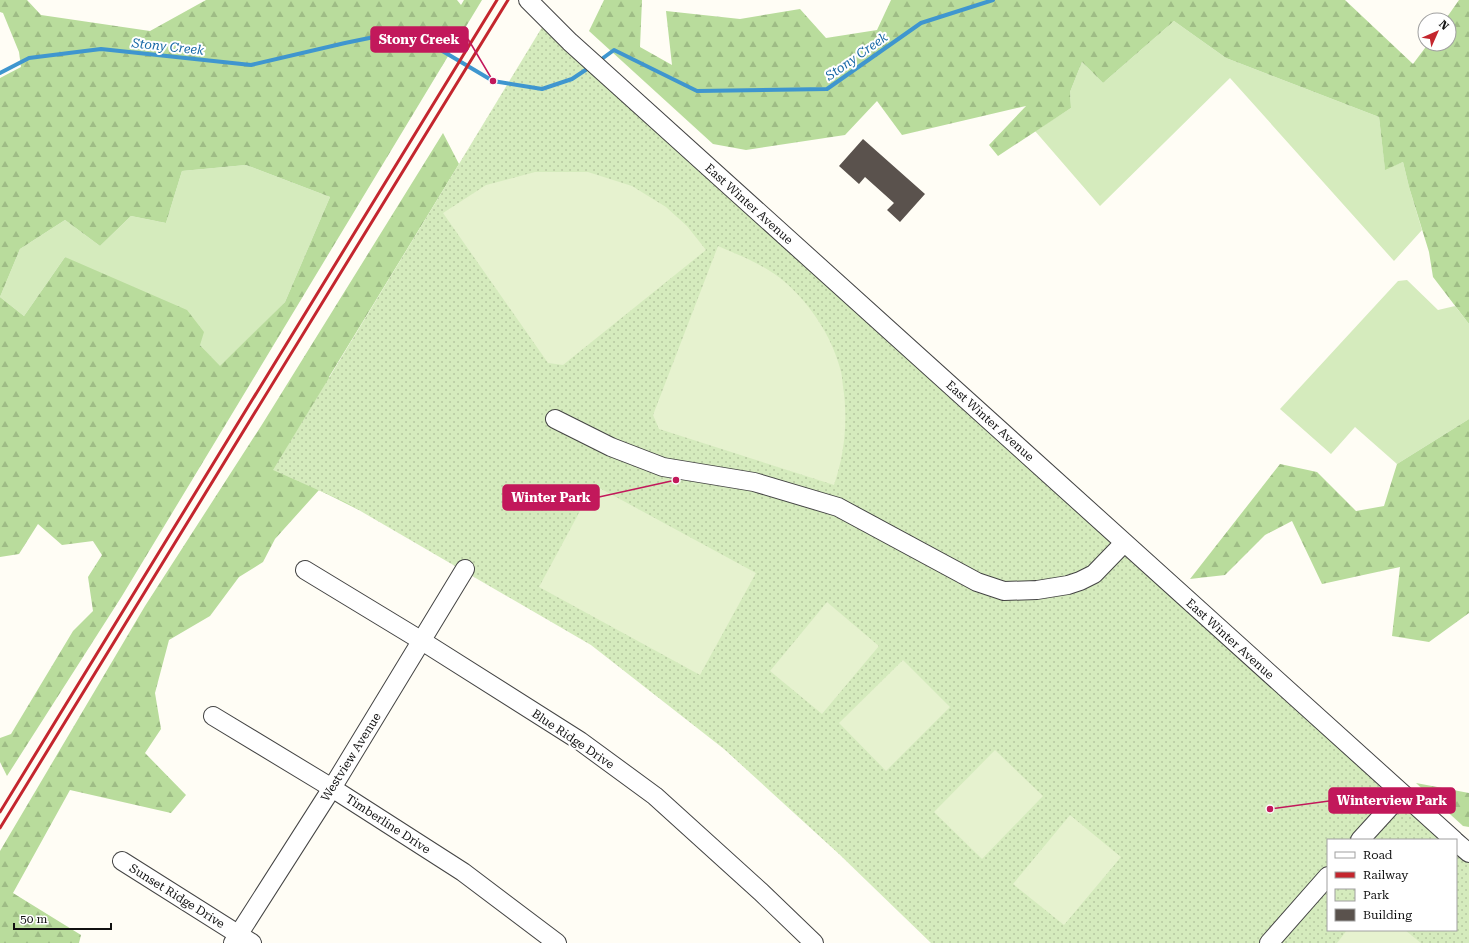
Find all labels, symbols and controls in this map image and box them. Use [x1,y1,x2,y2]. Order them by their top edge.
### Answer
north arrow [1417,12,1457,52]
text: N [1436,18,1452,33]
callout: Stony Creek [371,27,468,52]
water label: Stony Creek [821,29,891,84]
text: Stony Creek [379,32,459,47]
water label: Stony Creek [130,35,206,58]
street label: East Winter Avenue [702,161,796,247]
street label: East Winter Avenue [943,378,1037,464]
callout: Winter Park [503,485,599,510]
text: Winter Park [511,490,591,505]
street label: East Winter Avenue [1183,596,1277,682]
street label: Blue Ridge Drive [529,706,617,772]
street label: Westview Avenue [318,710,384,804]
callout: Winterview Park [1329,788,1455,813]
street label: Timberline Drive [343,791,433,857]
text: Winterview Park [1337,793,1447,808]
legend [1327,839,1457,931]
text: Road [1363,848,1393,862]
street label: Sunset Ridge Drive [127,861,228,931]
text: Railway [1363,868,1409,882]
text: Park [1363,888,1390,902]
scale bar [14,905,111,931]
text: Building [1363,908,1412,922]
text: 50 m [20,912,47,926]

